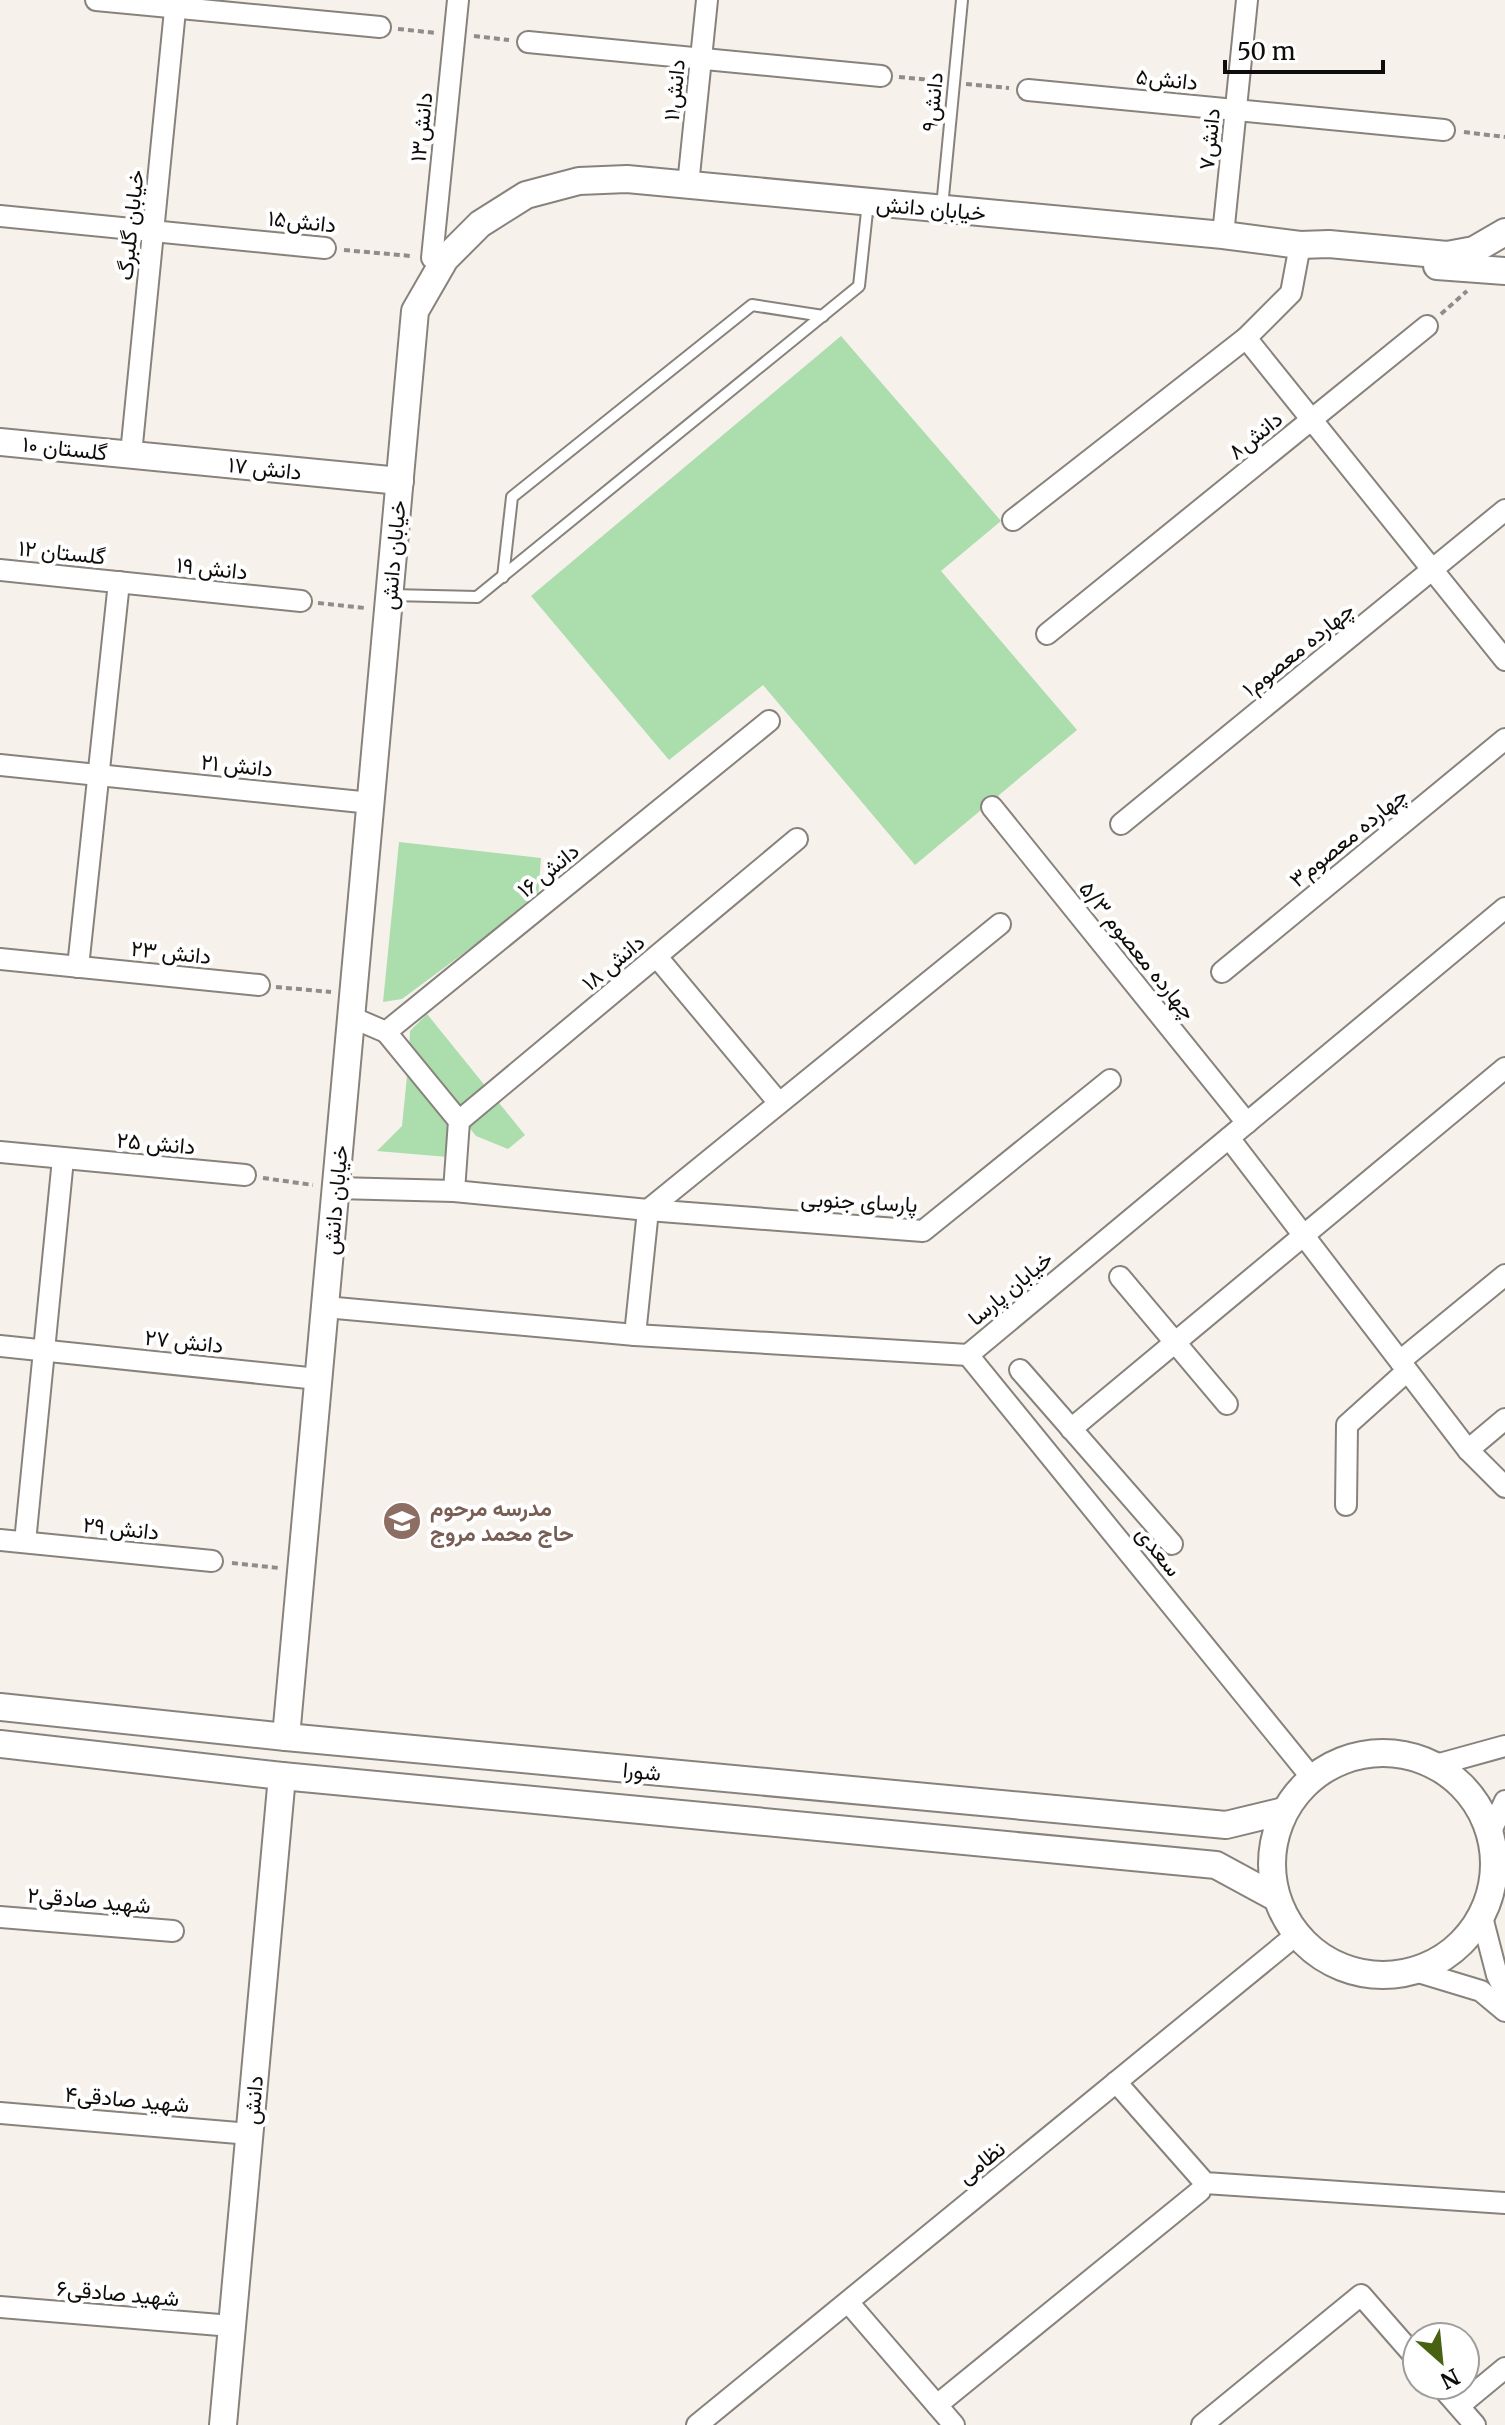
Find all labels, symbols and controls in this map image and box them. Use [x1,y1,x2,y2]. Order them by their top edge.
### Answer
scale bar [1225,24,1383,74]
text: 50 m [1237,36,1296,67]
street label: دانش۱۱ [657,58,691,122]
street label: دانش۵ [1135,62,1199,96]
street label: دانش۹ [915,71,949,133]
street label: دانش۱۳ [403,91,439,163]
street label: دانش۷ [1192,107,1226,171]
street label: خیابان گلبرگ [110,168,150,282]
street label: خیابان دانش [875,189,987,227]
street label: دانش۱۵ [266,203,338,239]
street label: دانش۸ [1222,405,1288,465]
street label: گلستان ۱۰ [21,430,109,466]
street label: دانش ۱۷ [227,450,303,486]
street label: خیابان دانش [374,499,412,611]
street label: گلستان ۱۲ [17,534,107,571]
street label: دانش ۱۹ [175,550,249,586]
street label: چهارده معصوم۱ [1236,595,1360,703]
street label: دانش ۲۱ [200,747,274,783]
street label: چهارده معصوم۳ [1283,781,1413,894]
street label: دانش ۱۶ [511,837,585,903]
street label: چهارده معصوم ۵/۳ [1073,875,1203,1026]
street label: دانش ۱۸ [576,928,650,996]
street label: دانش ۲۳ [130,934,212,970]
street label: دانش ۲۵ [116,1126,196,1160]
street label: خیابان دانش [316,1144,354,1256]
street label: پارسای جنوبی [800,1184,918,1219]
street label: خیابان پارسا [962,1244,1059,1332]
street label: دانش ۲۷ [143,1323,225,1359]
place label: مدرسه مرحوم حاج محمد مروج [430,1494,574,1548]
school or university icon: مدرسه مرحوم حاج محمد مروج [381,1500,423,1542]
street label: دانش ۲۹ [82,1510,160,1546]
street label: سعدی [1130,1520,1188,1582]
street label: شورا [622,1755,662,1787]
street label: شهید صادقی۲ [26,1881,152,1919]
street label: دانش [237,2074,269,2126]
street label: شهید صادقی۴ [64,2080,190,2118]
street label: نظامی [951,2134,1011,2190]
street label: شهید صادقی۶ [56,2274,180,2312]
north arrow [1401,2321,1481,2401]
text: N [1435,2362,1464,2396]

